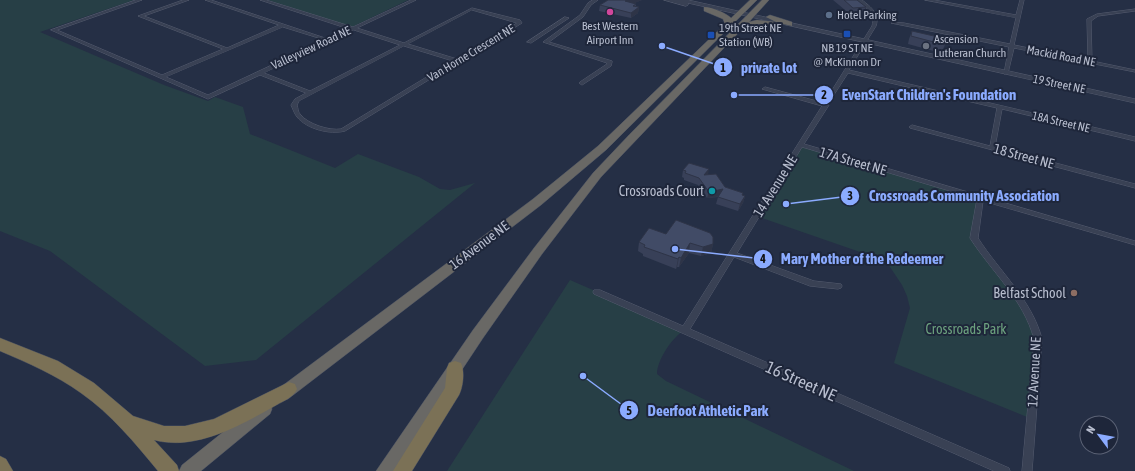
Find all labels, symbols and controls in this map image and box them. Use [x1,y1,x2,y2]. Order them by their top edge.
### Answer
marker: Best Western Airport Inn [605,7,615,17]
place label: Hotel Parking [837,8,897,22]
marker: Hotel Parking [824,10,834,20]
place label: Best Western Airport Inn [582,19,638,47]
street label: Van Horne Crescent NE [425,21,517,85]
place label: 19th Street NE Station (WB) [719,21,781,49]
street label: Valleyview Road NE [269,23,353,73]
marker: NB 19 ST NE @ McKinnon Dr [842,29,852,39]
marker: 19th Street NE Station (WB) [706,30,716,40]
place label: Ascension Lutheran Church [934,32,1006,60]
place label: NB 19 ST NE @ McKinnon Dr [813,41,881,69]
marker: Ascension Lutheran Church [921,41,931,51]
street label: Mackid Road NE [1025,42,1097,70]
callout: private lot [713,54,806,81]
text: private lot [741,59,798,76]
text: 1 [720,61,726,75]
street label: 19 Street NE [1032,72,1086,96]
callout: EvenStart Children's Foundation [814,82,1024,109]
text: EvenStart Children's Foundation [842,86,1016,103]
text: 2 [821,88,827,102]
street label: 18A Street NE [1031,109,1091,135]
street label: 18 Street NE [992,140,1056,172]
street label: 17A Street NE [818,144,888,178]
street label: 14 Avenue NE [750,152,800,220]
place label: Crossroads Court [619,183,704,199]
callout: Crossroads Community Association [840,183,1067,210]
marker: Crossroads Court [707,186,717,196]
text: Crossroads Community Association [869,187,1059,204]
text: 3 [847,189,853,203]
street label: 16 Avenue NE [446,218,512,272]
callout: Mary Mother of the Redeemer [753,245,951,272]
text: Mary Mother of the Redeemer [781,250,944,267]
text: 4 [759,252,766,266]
place label: Belfast School [993,285,1066,301]
marker: Belfast School [1069,288,1079,298]
park label: Crossroads Park [926,321,1007,337]
street label: 12 Avenue NE [1024,337,1044,407]
street label: 16 Street NE [763,357,840,406]
callout: Deerfoot Athletic Park [619,397,776,424]
text: Deerfoot Athletic Park [648,402,769,419]
text: 5 [626,404,632,418]
north arrow [1079,415,1119,455]
text: N [1084,424,1097,436]

